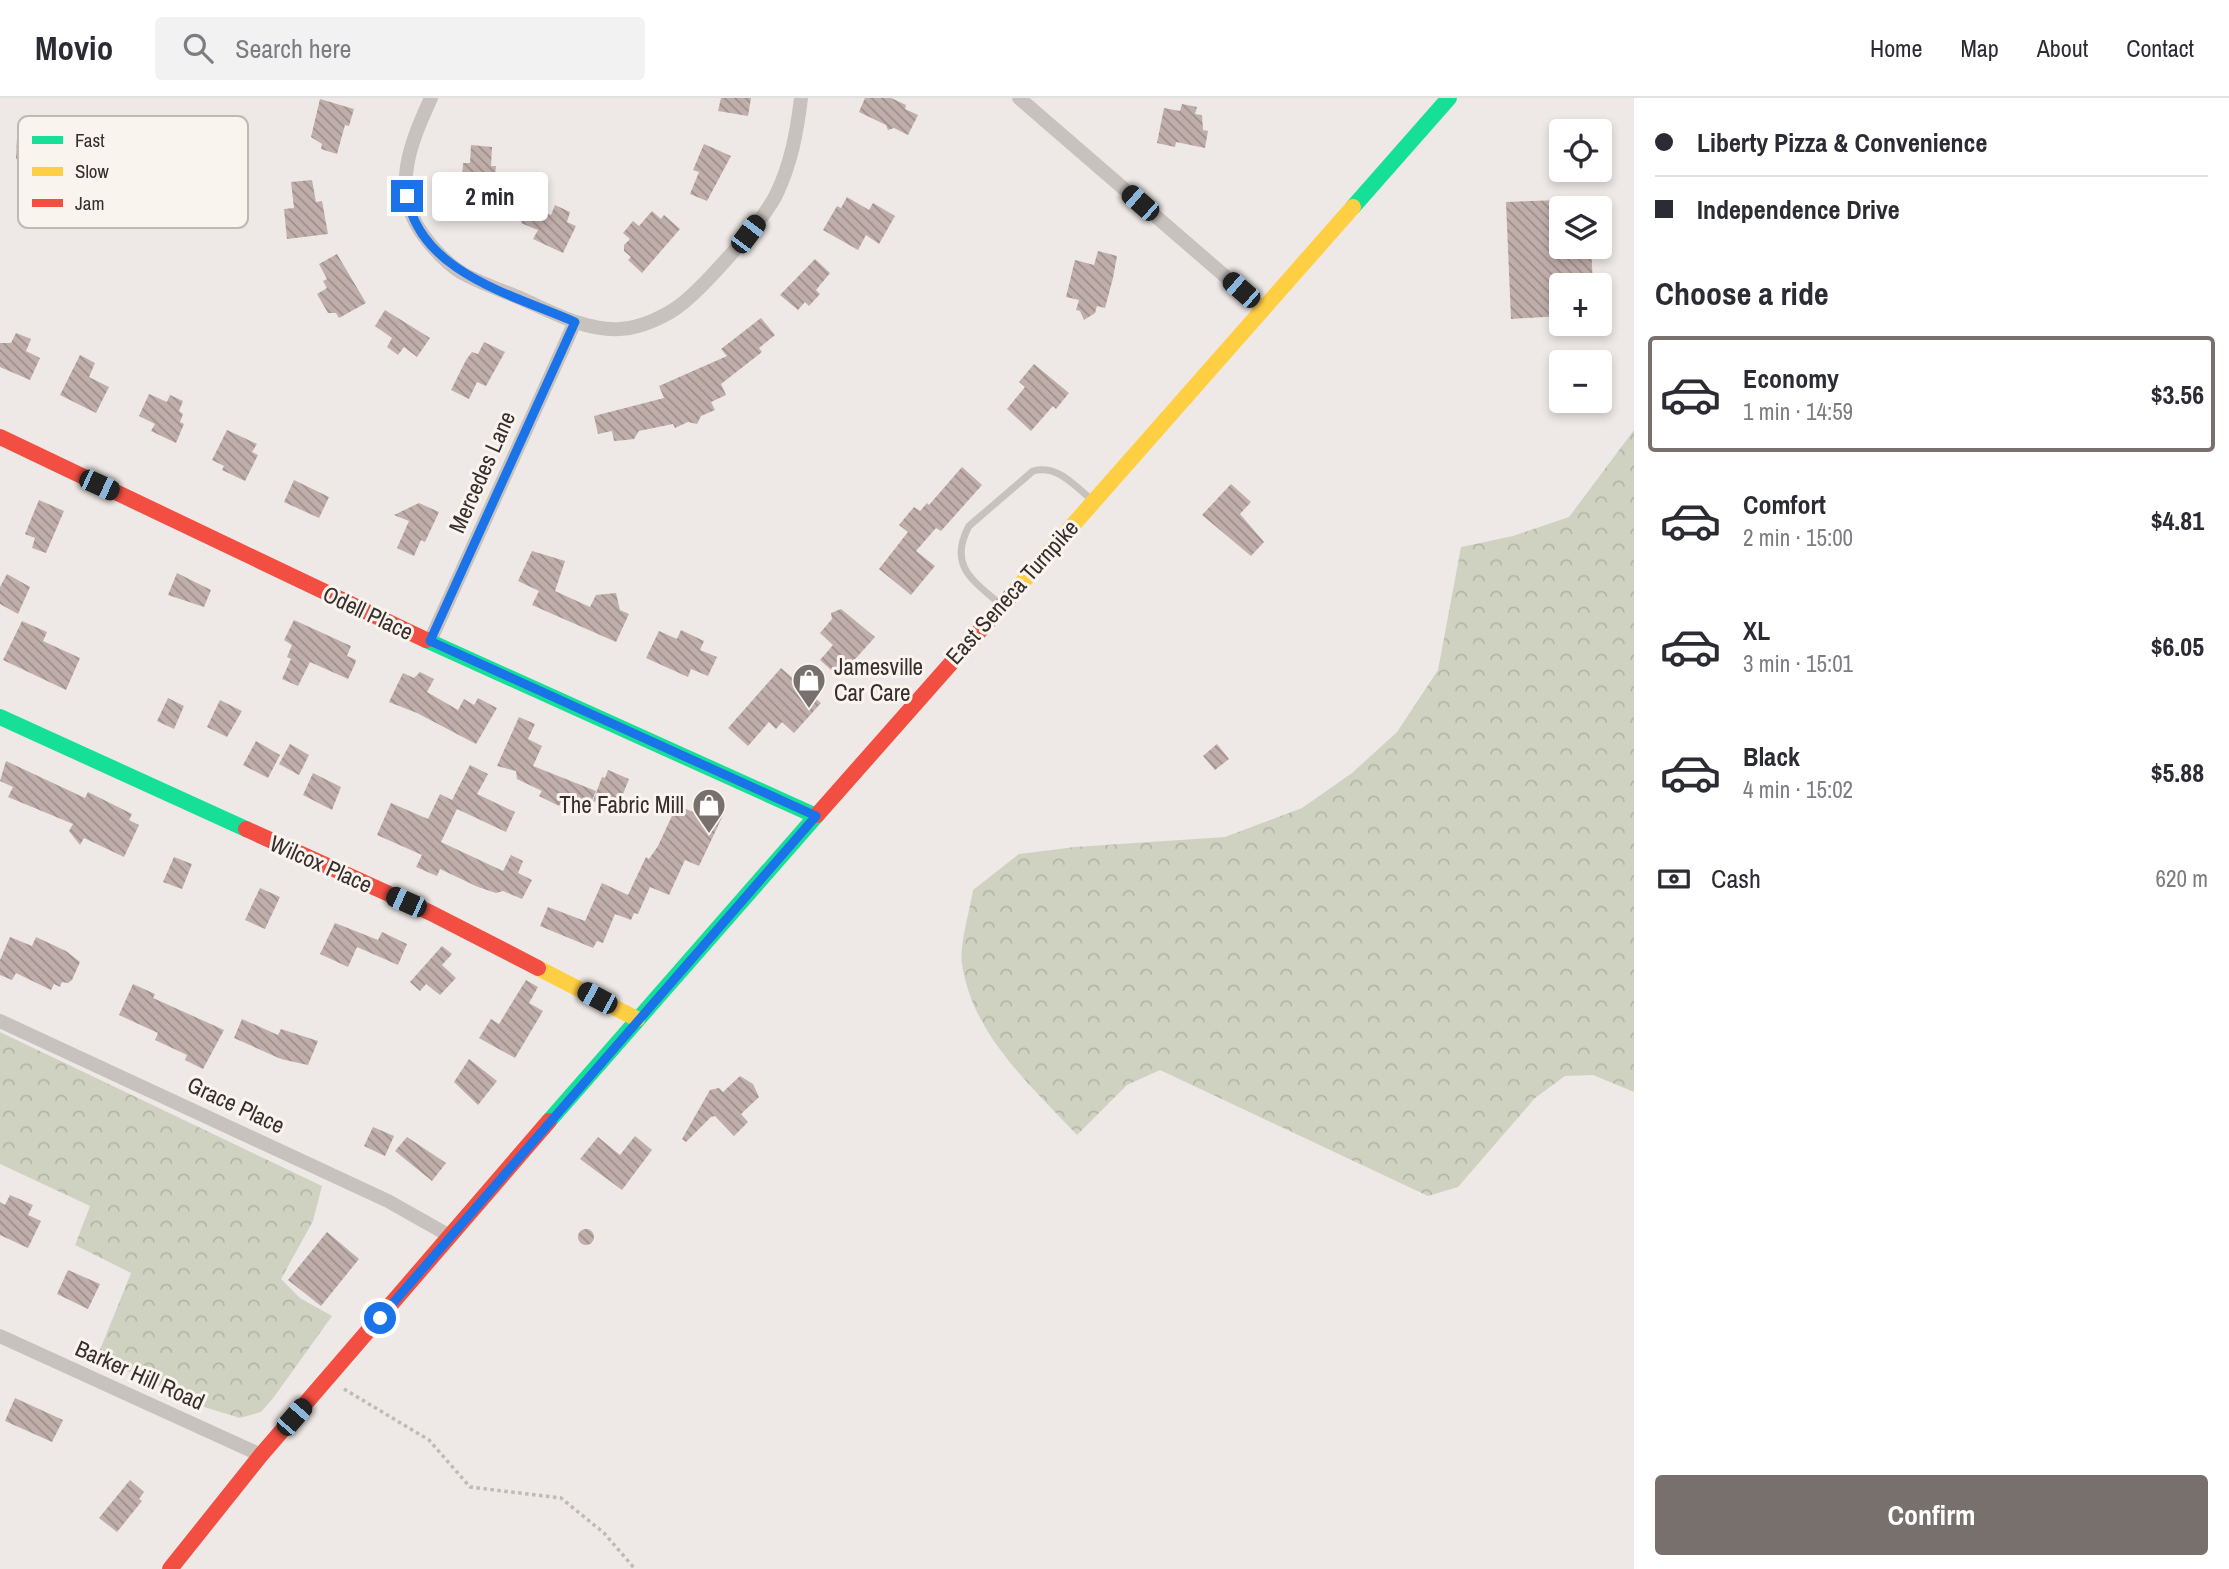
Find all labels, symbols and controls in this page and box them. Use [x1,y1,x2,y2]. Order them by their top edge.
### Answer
search box [155,17,645,80]
text: Movio [35,26,113,70]
icon: search [179,29,217,67]
text: Search here [235,31,351,66]
text: Home [1870,32,1922,64]
text: Map [1960,32,1999,64]
text: About [2037,32,2088,64]
text: Contact [2126,32,2194,64]
legend [18,116,248,228]
map controls [1549,119,1612,413]
button: locate [1549,119,1612,182]
text: Liberty Pizza & Convenience [1697,125,1987,160]
text: Fast [75,127,105,153]
text: Slow [75,158,110,184]
callout: 2 min [432,172,547,220]
route end [391,180,423,212]
text: 2 min [465,181,515,212]
car [1118,181,1163,225]
text: Jam [75,190,104,216]
text: Independence Drive [1697,192,1900,227]
button: layers [1549,196,1612,259]
car [727,211,770,257]
car [1219,268,1264,312]
text: Choose a ride [1655,272,1829,315]
button: + [1549,273,1612,336]
button: − [1549,350,1612,413]
text: Economy [1743,361,1839,396]
icon: car [1659,363,1722,426]
text: $3.56 [2151,377,2204,412]
text: 1 min · 14:59 [1743,396,1853,427]
street label: Mercedes Lane [441,406,522,537]
car [76,467,123,503]
text: Comfort [1743,487,1826,522]
icon: car [1659,489,1722,552]
text: $4.81 [2151,503,2204,538]
street label: East Seneca Turnpike [938,513,1085,671]
text: 2 min · 15:00 [1743,522,1853,553]
street label: Odell Place [318,578,418,647]
text: XL [1743,613,1770,648]
icon: car [1659,615,1722,678]
text: $6.05 [2151,629,2204,664]
text: 3 min · 15:01 [1743,648,1853,679]
place label: Jamesville Car Care [834,651,923,708]
shop icon: Jamesville Car Care [790,661,828,710]
text: Black [1743,739,1800,774]
icon: car [1659,741,1722,804]
text: $5.88 [2151,755,2204,790]
text: 4 min · 15:02 [1743,774,1853,805]
shop icon: The Fabric Mill [690,786,728,835]
place label: The Fabric Mill [559,789,684,820]
street label: Wilcox Place [265,827,377,900]
icon: cash [1655,860,1693,898]
text: Cash [1711,861,1761,896]
text: 620 m [2156,863,2208,894]
car [383,884,430,920]
car [574,979,621,1017]
street label: Grace Place [183,1069,290,1141]
route start [364,1302,396,1334]
street label: Barker Hill Road [71,1332,210,1417]
car [273,1394,316,1440]
button: Confirm [1655,1475,2208,1555]

